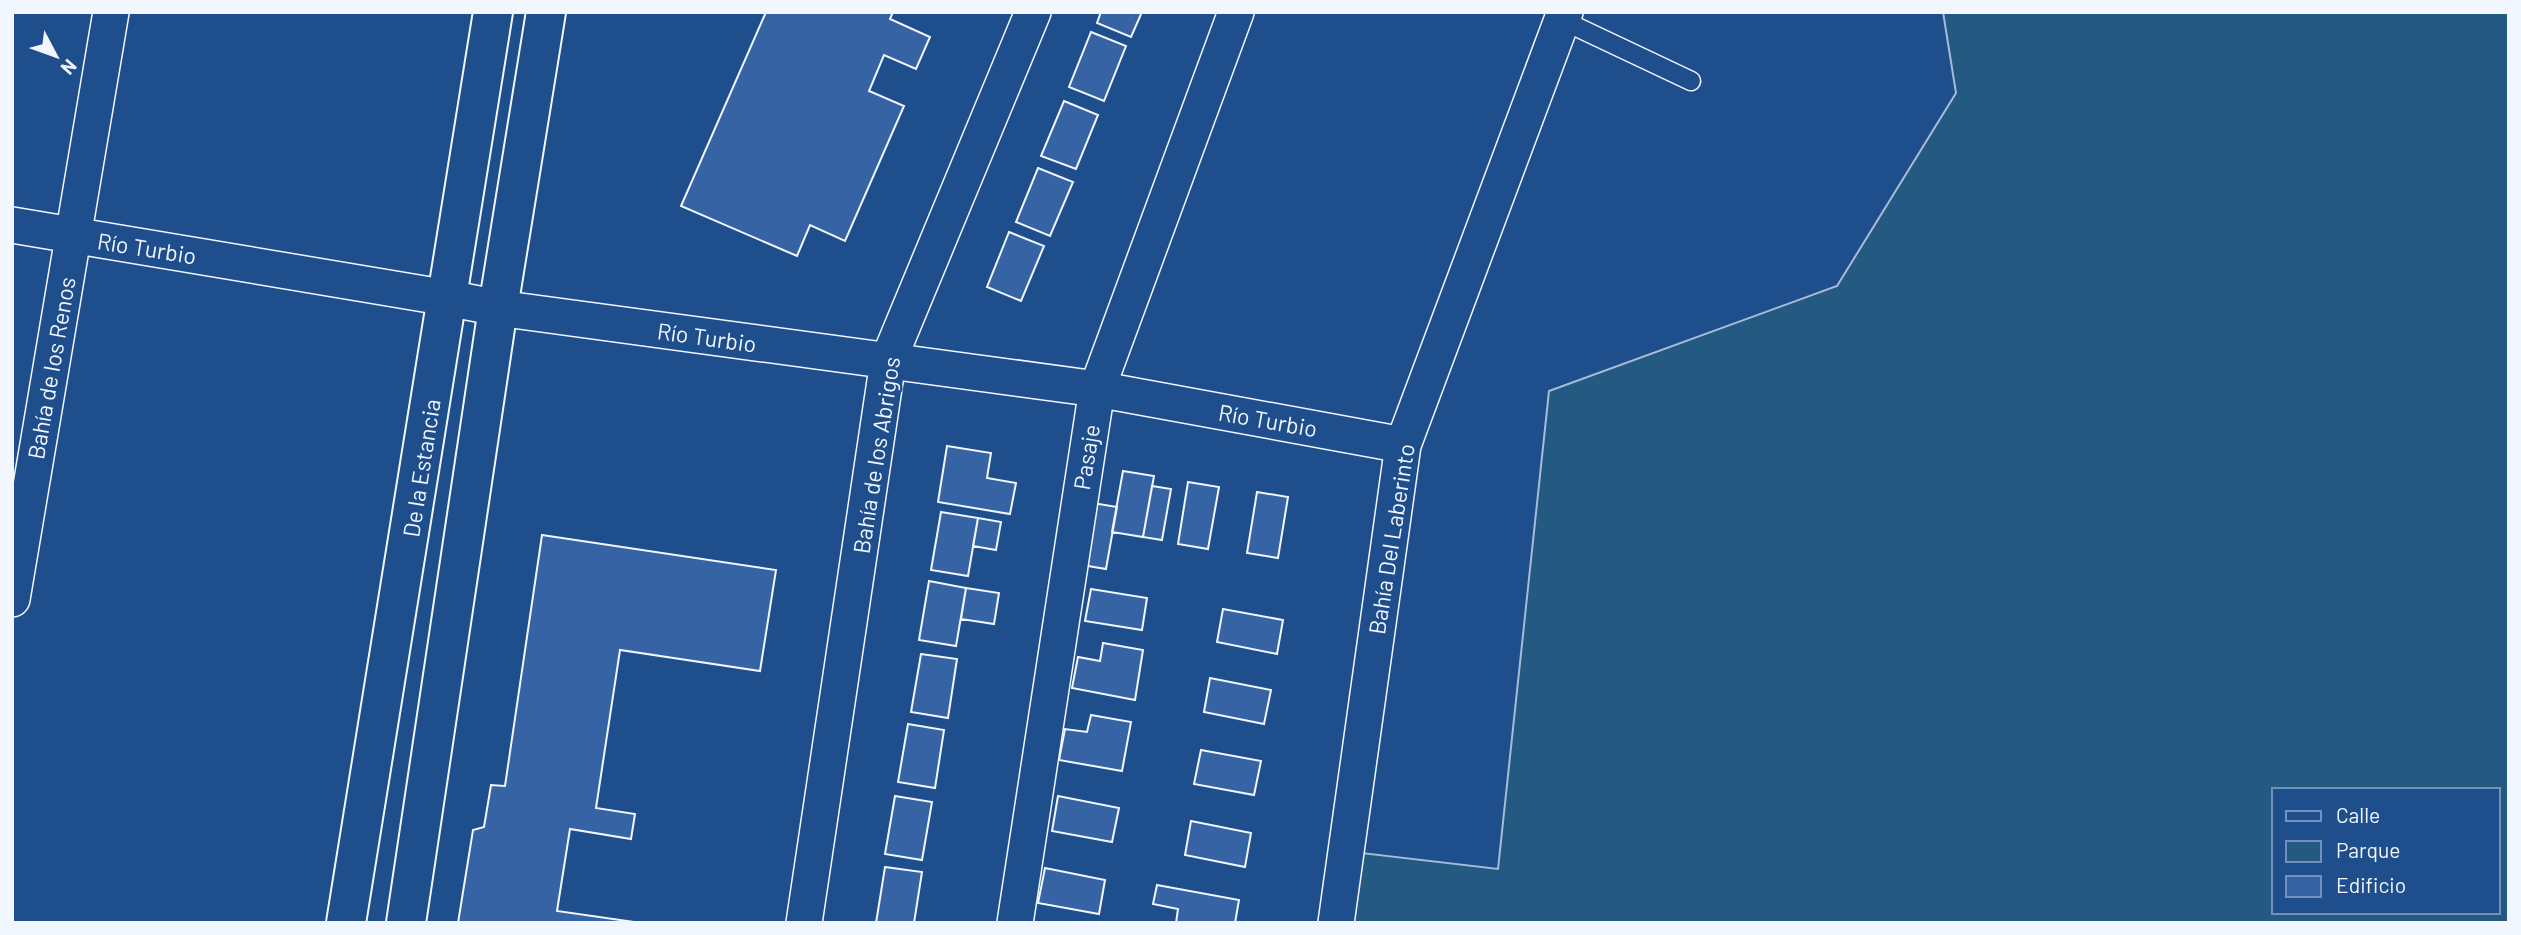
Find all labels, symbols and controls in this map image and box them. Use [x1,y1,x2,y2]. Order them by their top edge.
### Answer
north arrow [21,21,91,91]
text: N [56,55,82,80]
street label: Río Turbio [96,226,198,270]
street label: Bahía de los Renos [21,275,81,461]
street label: Río Turbio [656,316,758,358]
street label: Bahía de los Abrigos [847,354,905,556]
street label: De la Estancia [396,397,446,539]
street label: Río Turbio [1216,398,1320,442]
street label: Pasaje [1067,422,1105,492]
street label: Bahía Del Laberinto [1362,442,1420,636]
legend [2272,788,2500,914]
text: Calle [2336,802,2380,827]
text: Parque [2336,837,2401,862]
text: Edificio [2336,872,2406,897]

